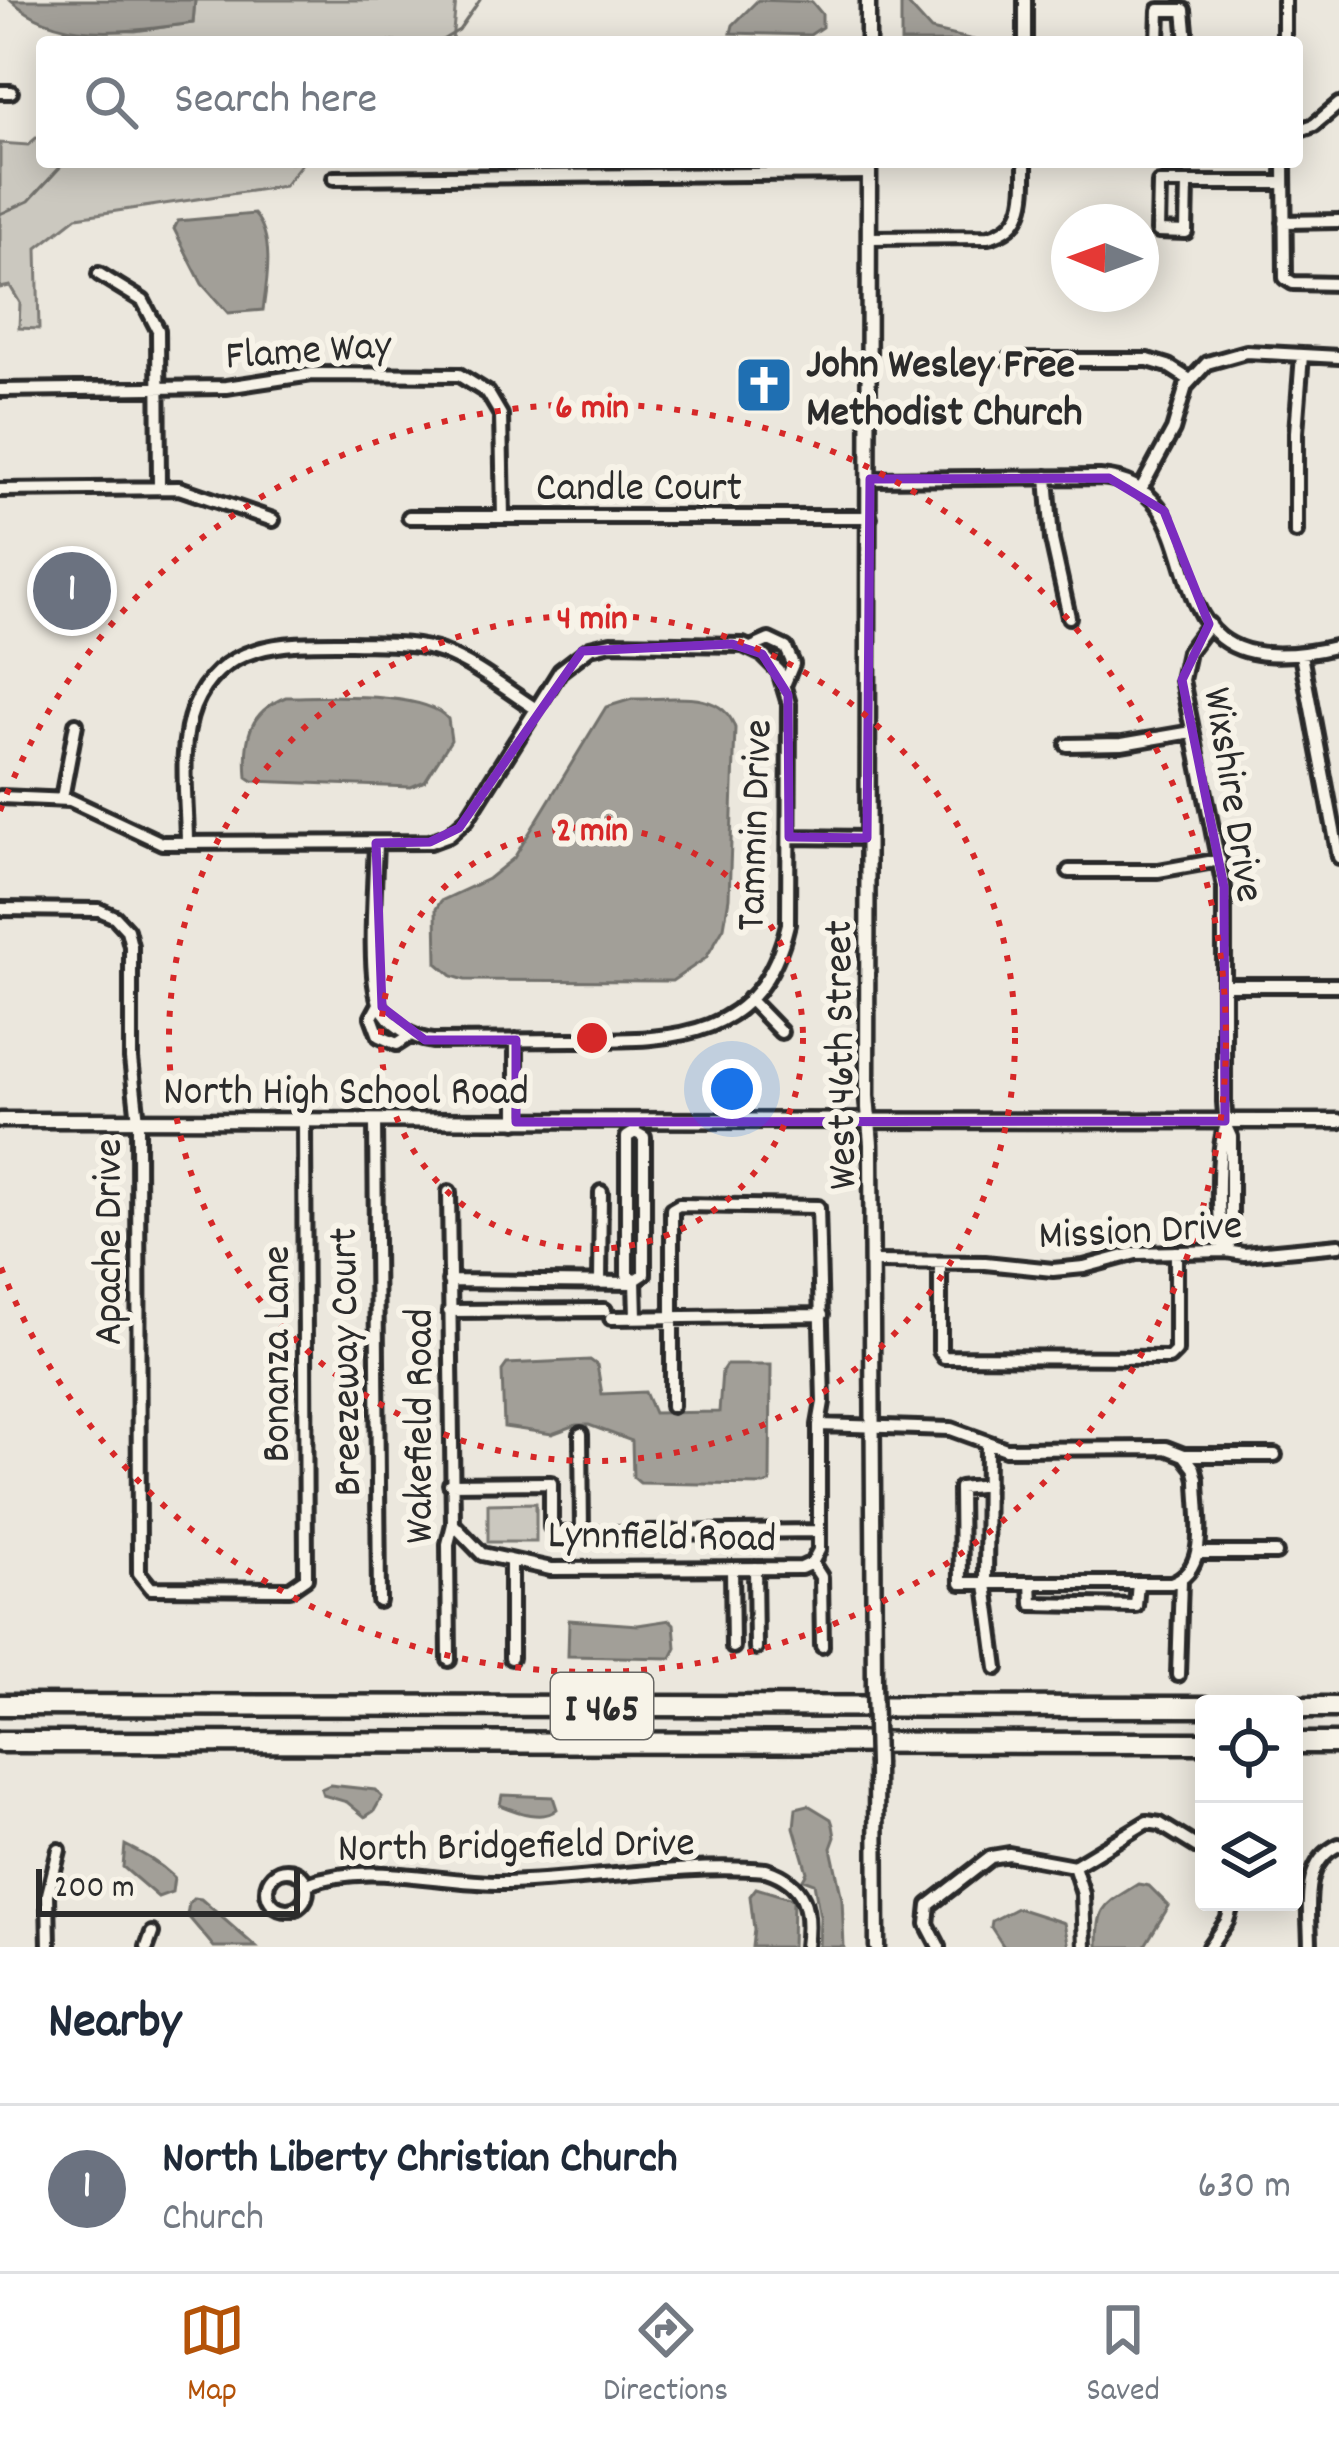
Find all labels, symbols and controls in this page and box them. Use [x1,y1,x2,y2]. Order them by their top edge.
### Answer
search box [36,36,1303,168]
icon: search [78,69,144,135]
text: Search here [174,70,377,134]
north arrow [1051,204,1159,312]
street label: Flame Way [223,318,394,390]
place label: John Wesley Free Methodist Church [806,338,1083,446]
church icon: John Wesley Free Methodist Church [733,354,795,416]
text: 6 min [555,384,629,436]
street label: Candle Court [536,461,742,521]
pin: 1 [33,546,111,636]
text: 4 min [556,595,628,647]
street label: Wixshire Drive [1184,683,1277,907]
street label: Tammin Drive [724,718,792,932]
text: 2 min [556,807,628,859]
street label: West 46th Street [812,919,876,1190]
centre of rings [571,1017,613,1059]
your location [702,1059,762,1119]
street label: North High School Road [163,1065,529,1125]
street label: Apache Drive [82,1138,142,1346]
street label: Mission Drive [1037,1199,1244,1269]
street label: Breezeway Court [317,1227,381,1497]
street label: Bonanza Lane [250,1245,310,1463]
street label: Wakefield Road [393,1308,453,1544]
street label: Lynnfield Road [547,1508,777,1572]
road number: I 465 [551,1673,653,1739]
map controls [1195,1695,1303,1911]
button: locate [1195,1695,1303,1803]
button: layers [1195,1803,1303,1911]
street label: North Bridgefield Drive [337,1816,695,1882]
scale bar [36,1863,300,1916]
text: 200 m [54,1866,135,1913]
text: Nearby [48,1989,181,2061]
text: North Liberty Christian Church [162,2129,678,2193]
text: 1 [83,2161,91,2216]
text: 630 m [1198,2161,1291,2216]
text: Church [162,2193,264,2248]
tab: Map [179,2297,245,2416]
tab: Directions [603,2297,728,2416]
tab: Saved [1086,2297,1160,2416]

